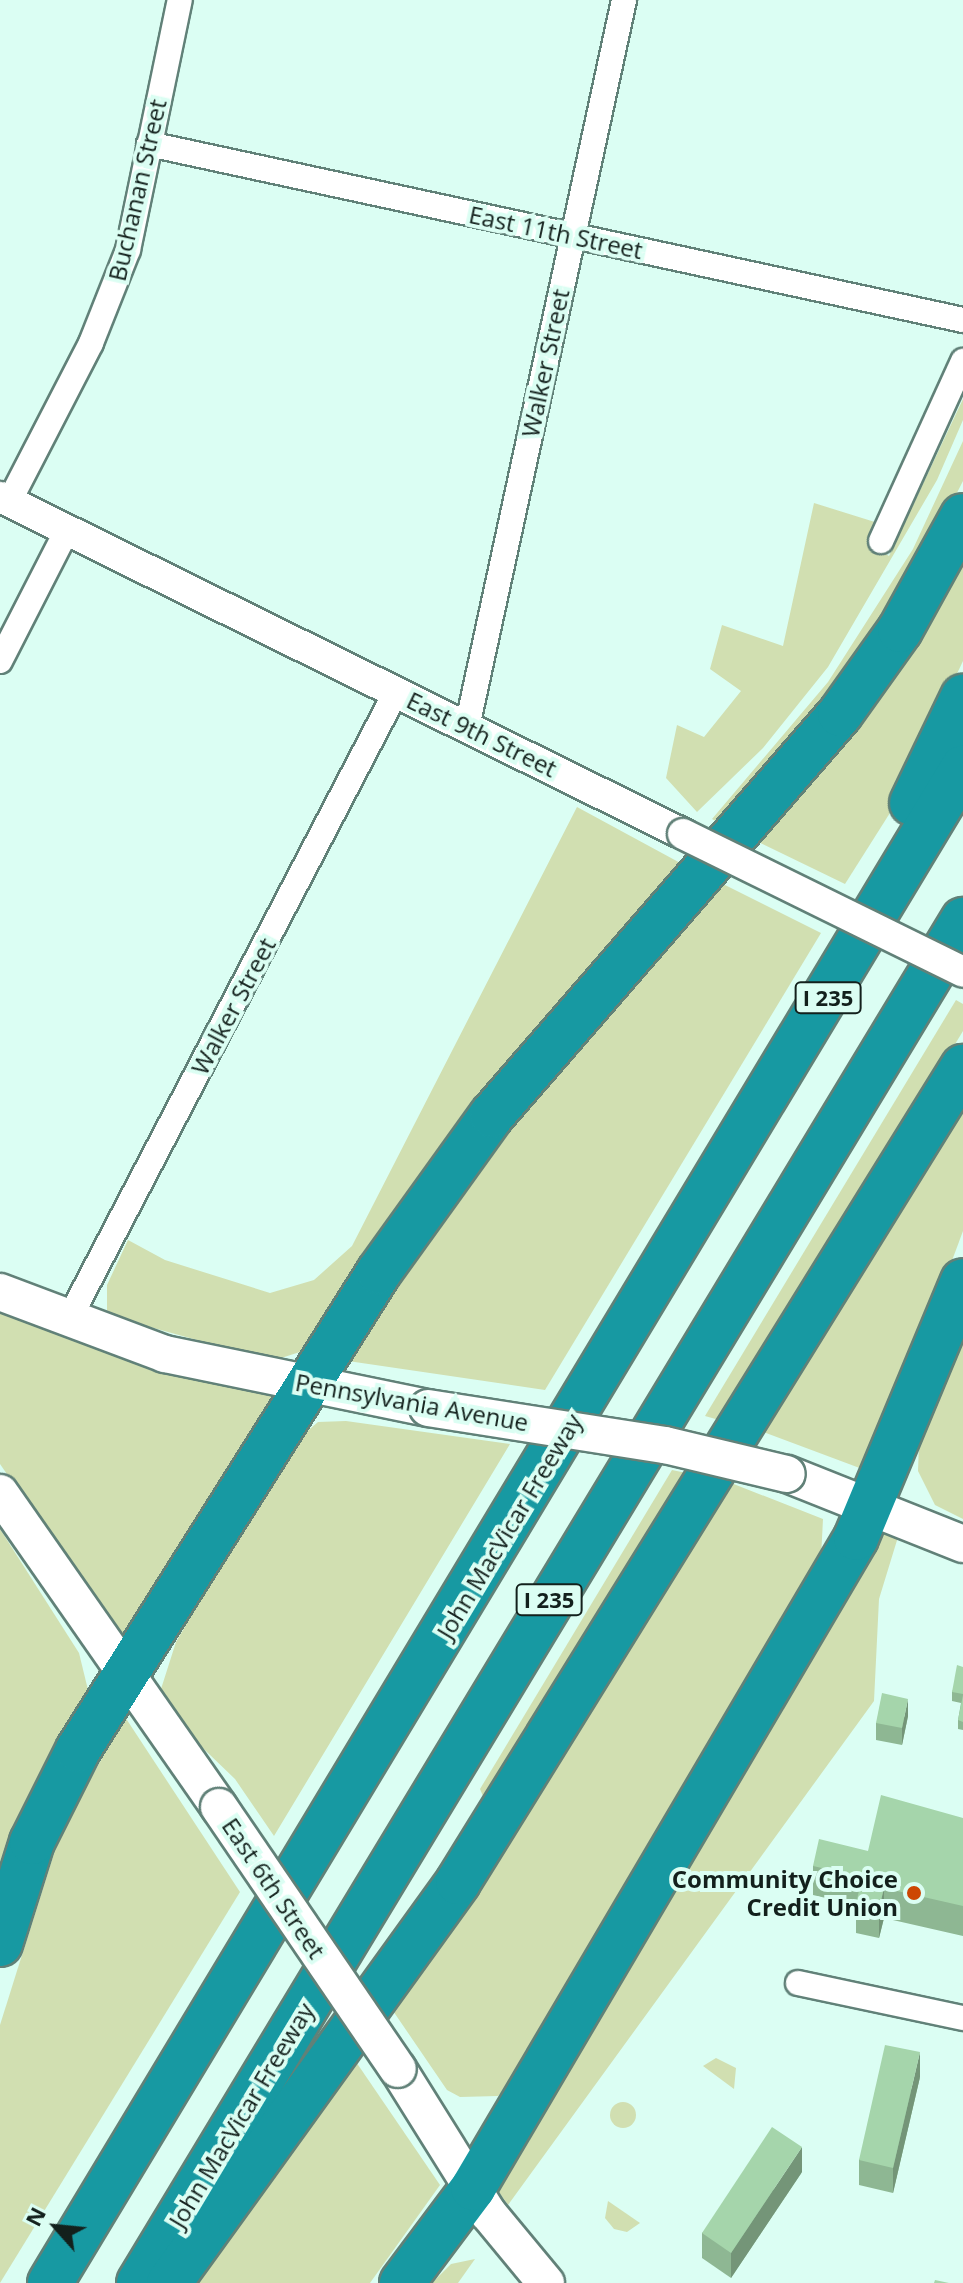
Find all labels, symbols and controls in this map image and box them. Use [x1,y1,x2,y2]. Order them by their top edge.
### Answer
street label: Buchanan Street [102,96,172,284]
street label: East 11th Street [466,200,646,264]
street label: Walker Street [515,286,575,440]
street label: East 9th Street [402,685,562,783]
street label: Walker Street [185,933,281,1079]
road number: I 235 [794,980,862,1016]
street label: Pennsylvania Avenue [293,1367,531,1437]
street label: John MacVicar Freeway [430,1408,588,1644]
road number: I 235 [515,1582,583,1618]
street label: East 6th Street [216,1812,332,1964]
place label: Community Choice Credit Union [672,1865,898,1921]
marker: Community Choice Credit Union [905,1884,923,1902]
street label: John MacVicar Freeway [162,1997,320,2233]
north arrow [16,2187,96,2267]
text: N [17,2201,52,2231]

